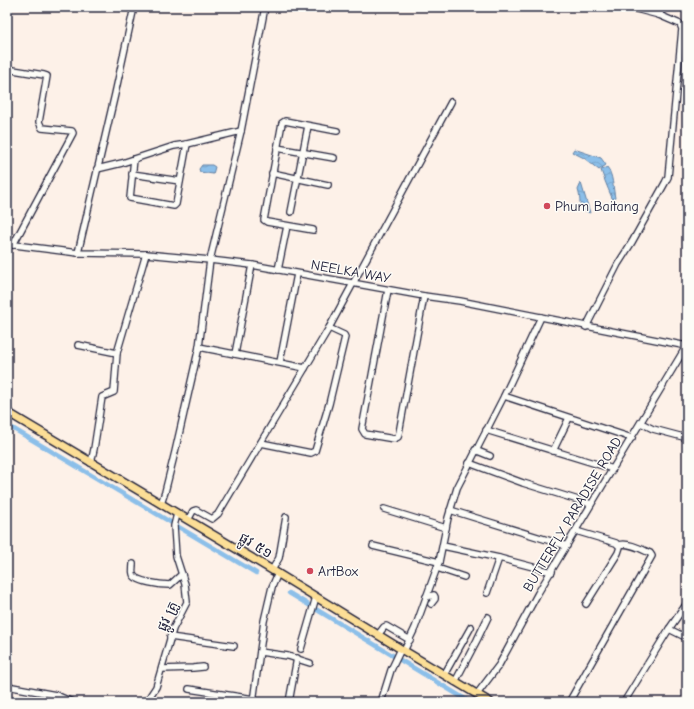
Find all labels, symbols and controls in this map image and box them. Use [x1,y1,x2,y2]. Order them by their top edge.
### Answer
place label: Phum Baitang [555,198,639,215]
marker: Phum Baitang [542,201,552,211]
street label: NEELKA WAY [310,256,393,287]
street label: BUTTERFLY PARADISE ROAD [519,433,626,595]
street label: ផ្លូវ ៥១ [234,529,276,565]
place label: ArtBox [318,563,358,580]
marker: ArtBox [305,566,315,576]
street label: ផ្លូវ គ្រូ [153,599,185,635]

